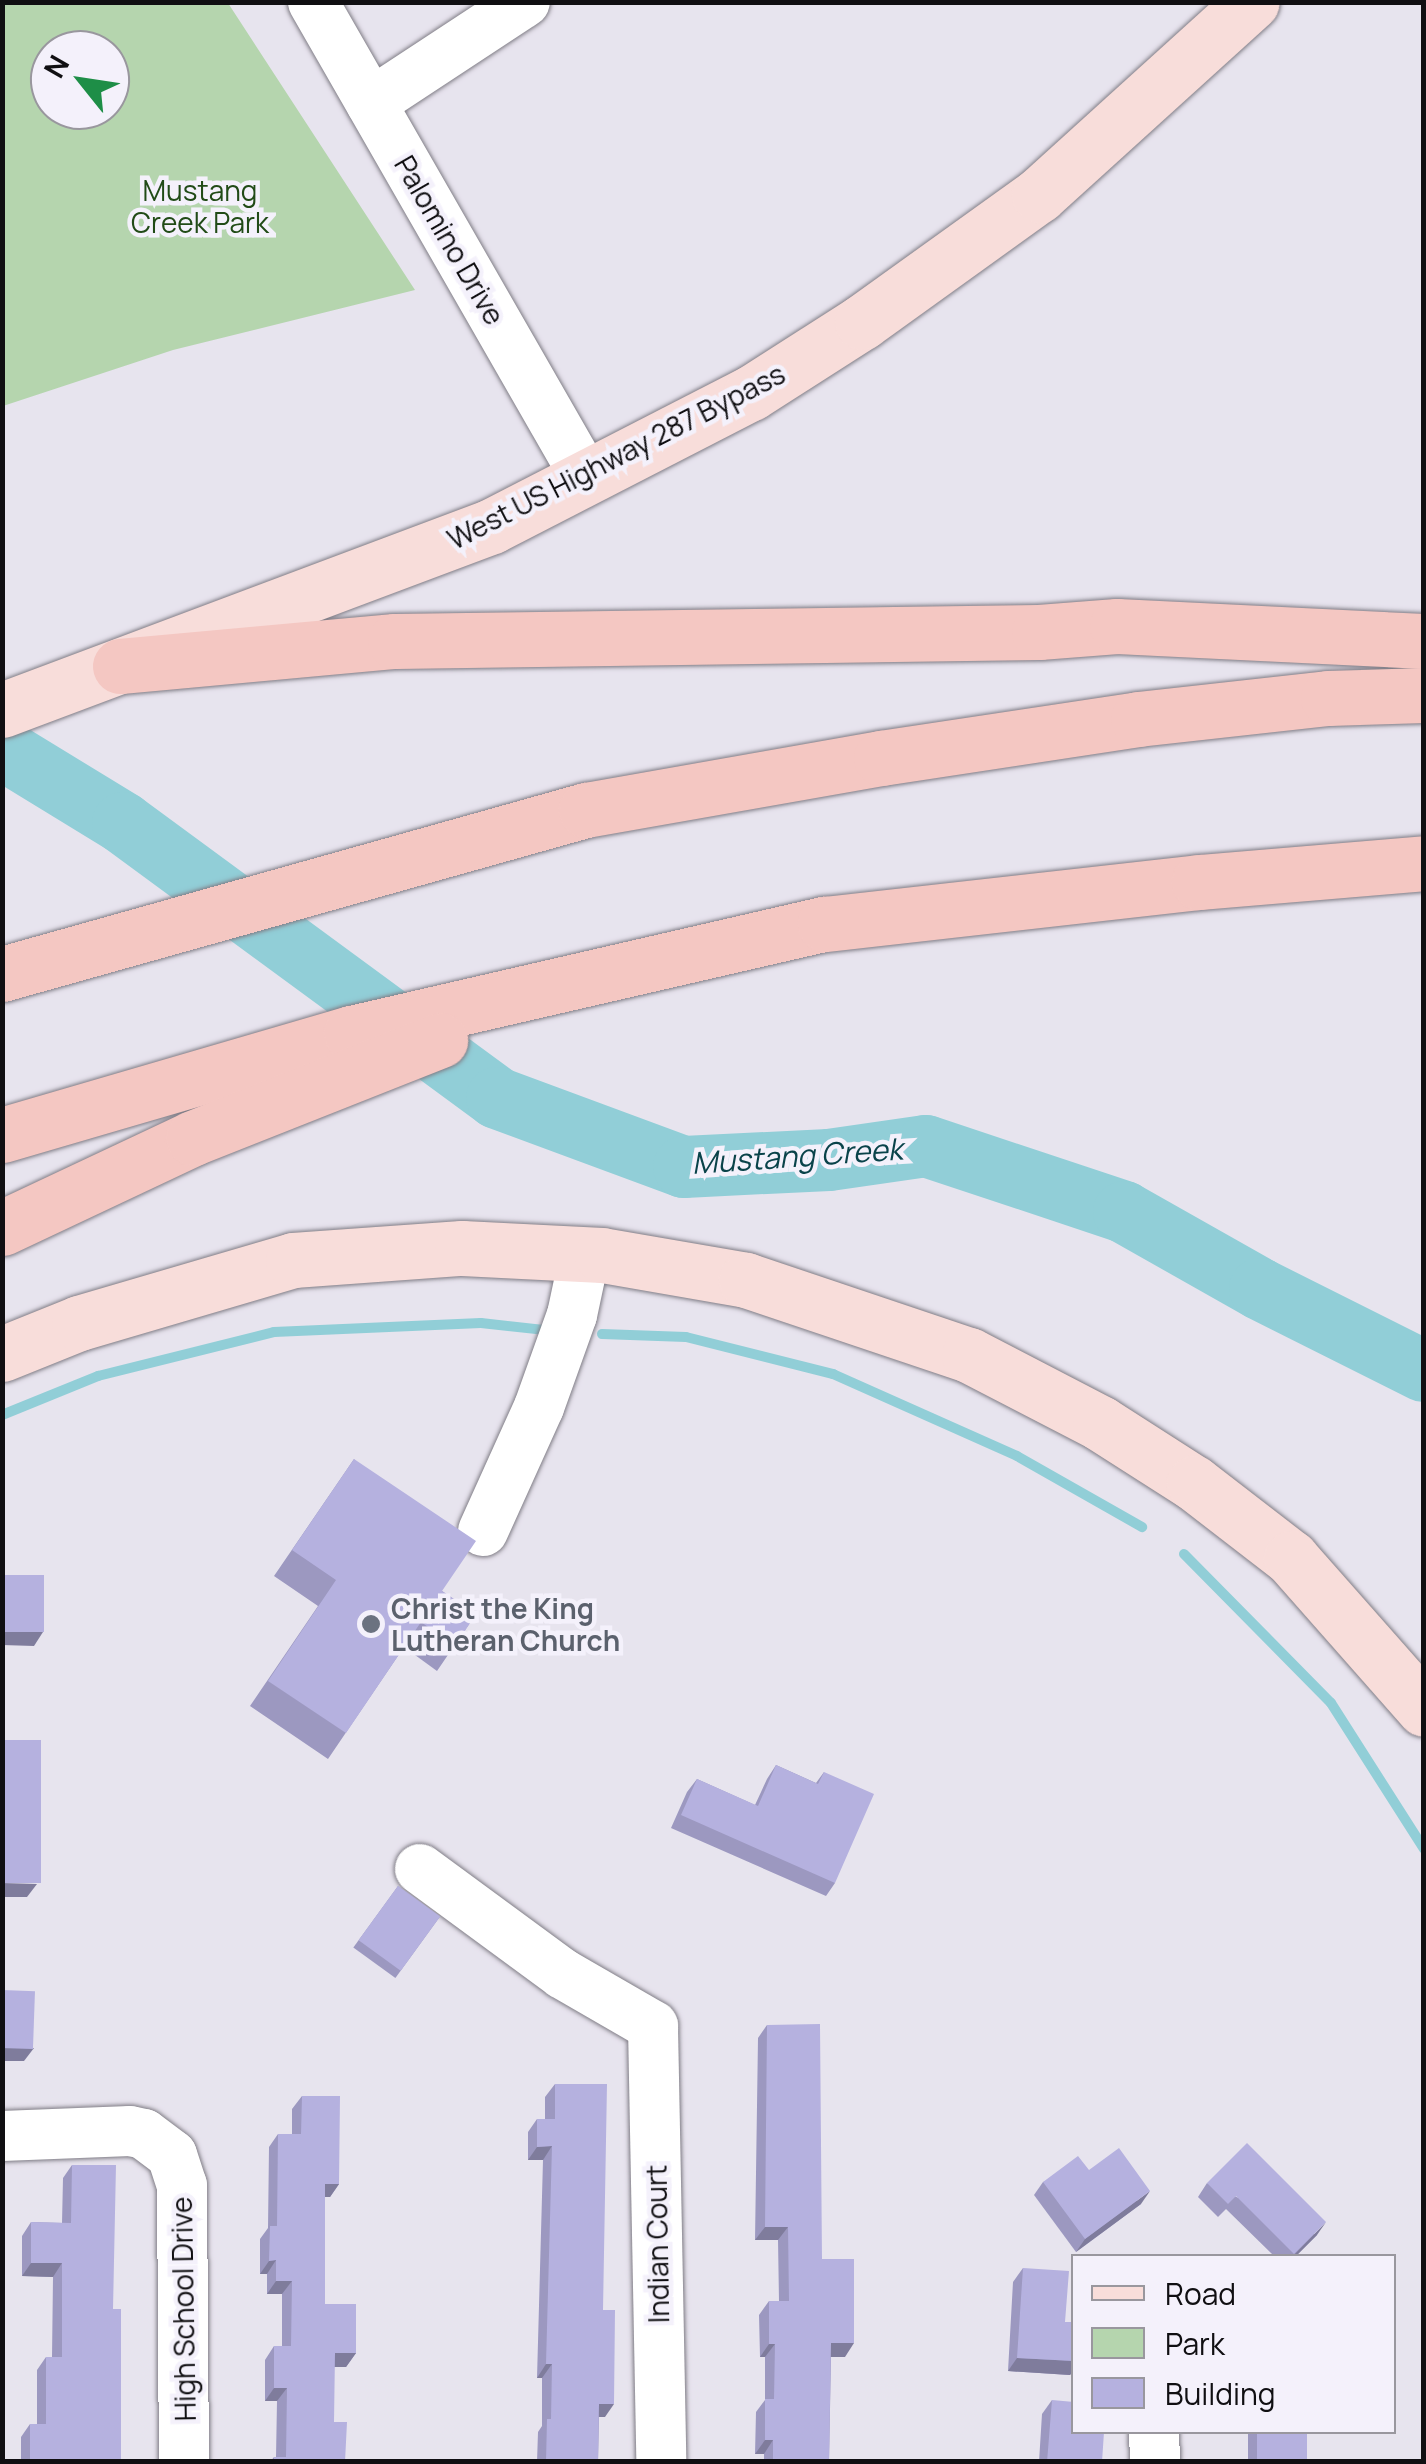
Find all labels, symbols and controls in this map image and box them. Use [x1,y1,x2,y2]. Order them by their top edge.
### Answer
north arrow [30,30,130,130]
text: N [34,48,77,84]
street label: Palomino Drive [388,150,512,330]
park label: Mustang Creek Park [131,173,269,239]
street label: West US Highway 287 Bypass [442,356,790,556]
water label: Mustang Creek [691,1131,903,1181]
place label: Christ the King Lutheran Church [391,1591,620,1657]
marker: Christ the King Lutheran Church [360,1613,382,1635]
street label: Indian Court [639,2164,675,2324]
street label: High School Drive [164,2196,202,2422]
legend [1071,2254,1396,2434]
text: Road [1165,2273,1236,2314]
text: Park [1165,2323,1225,2364]
text: Building [1165,2373,1276,2414]

